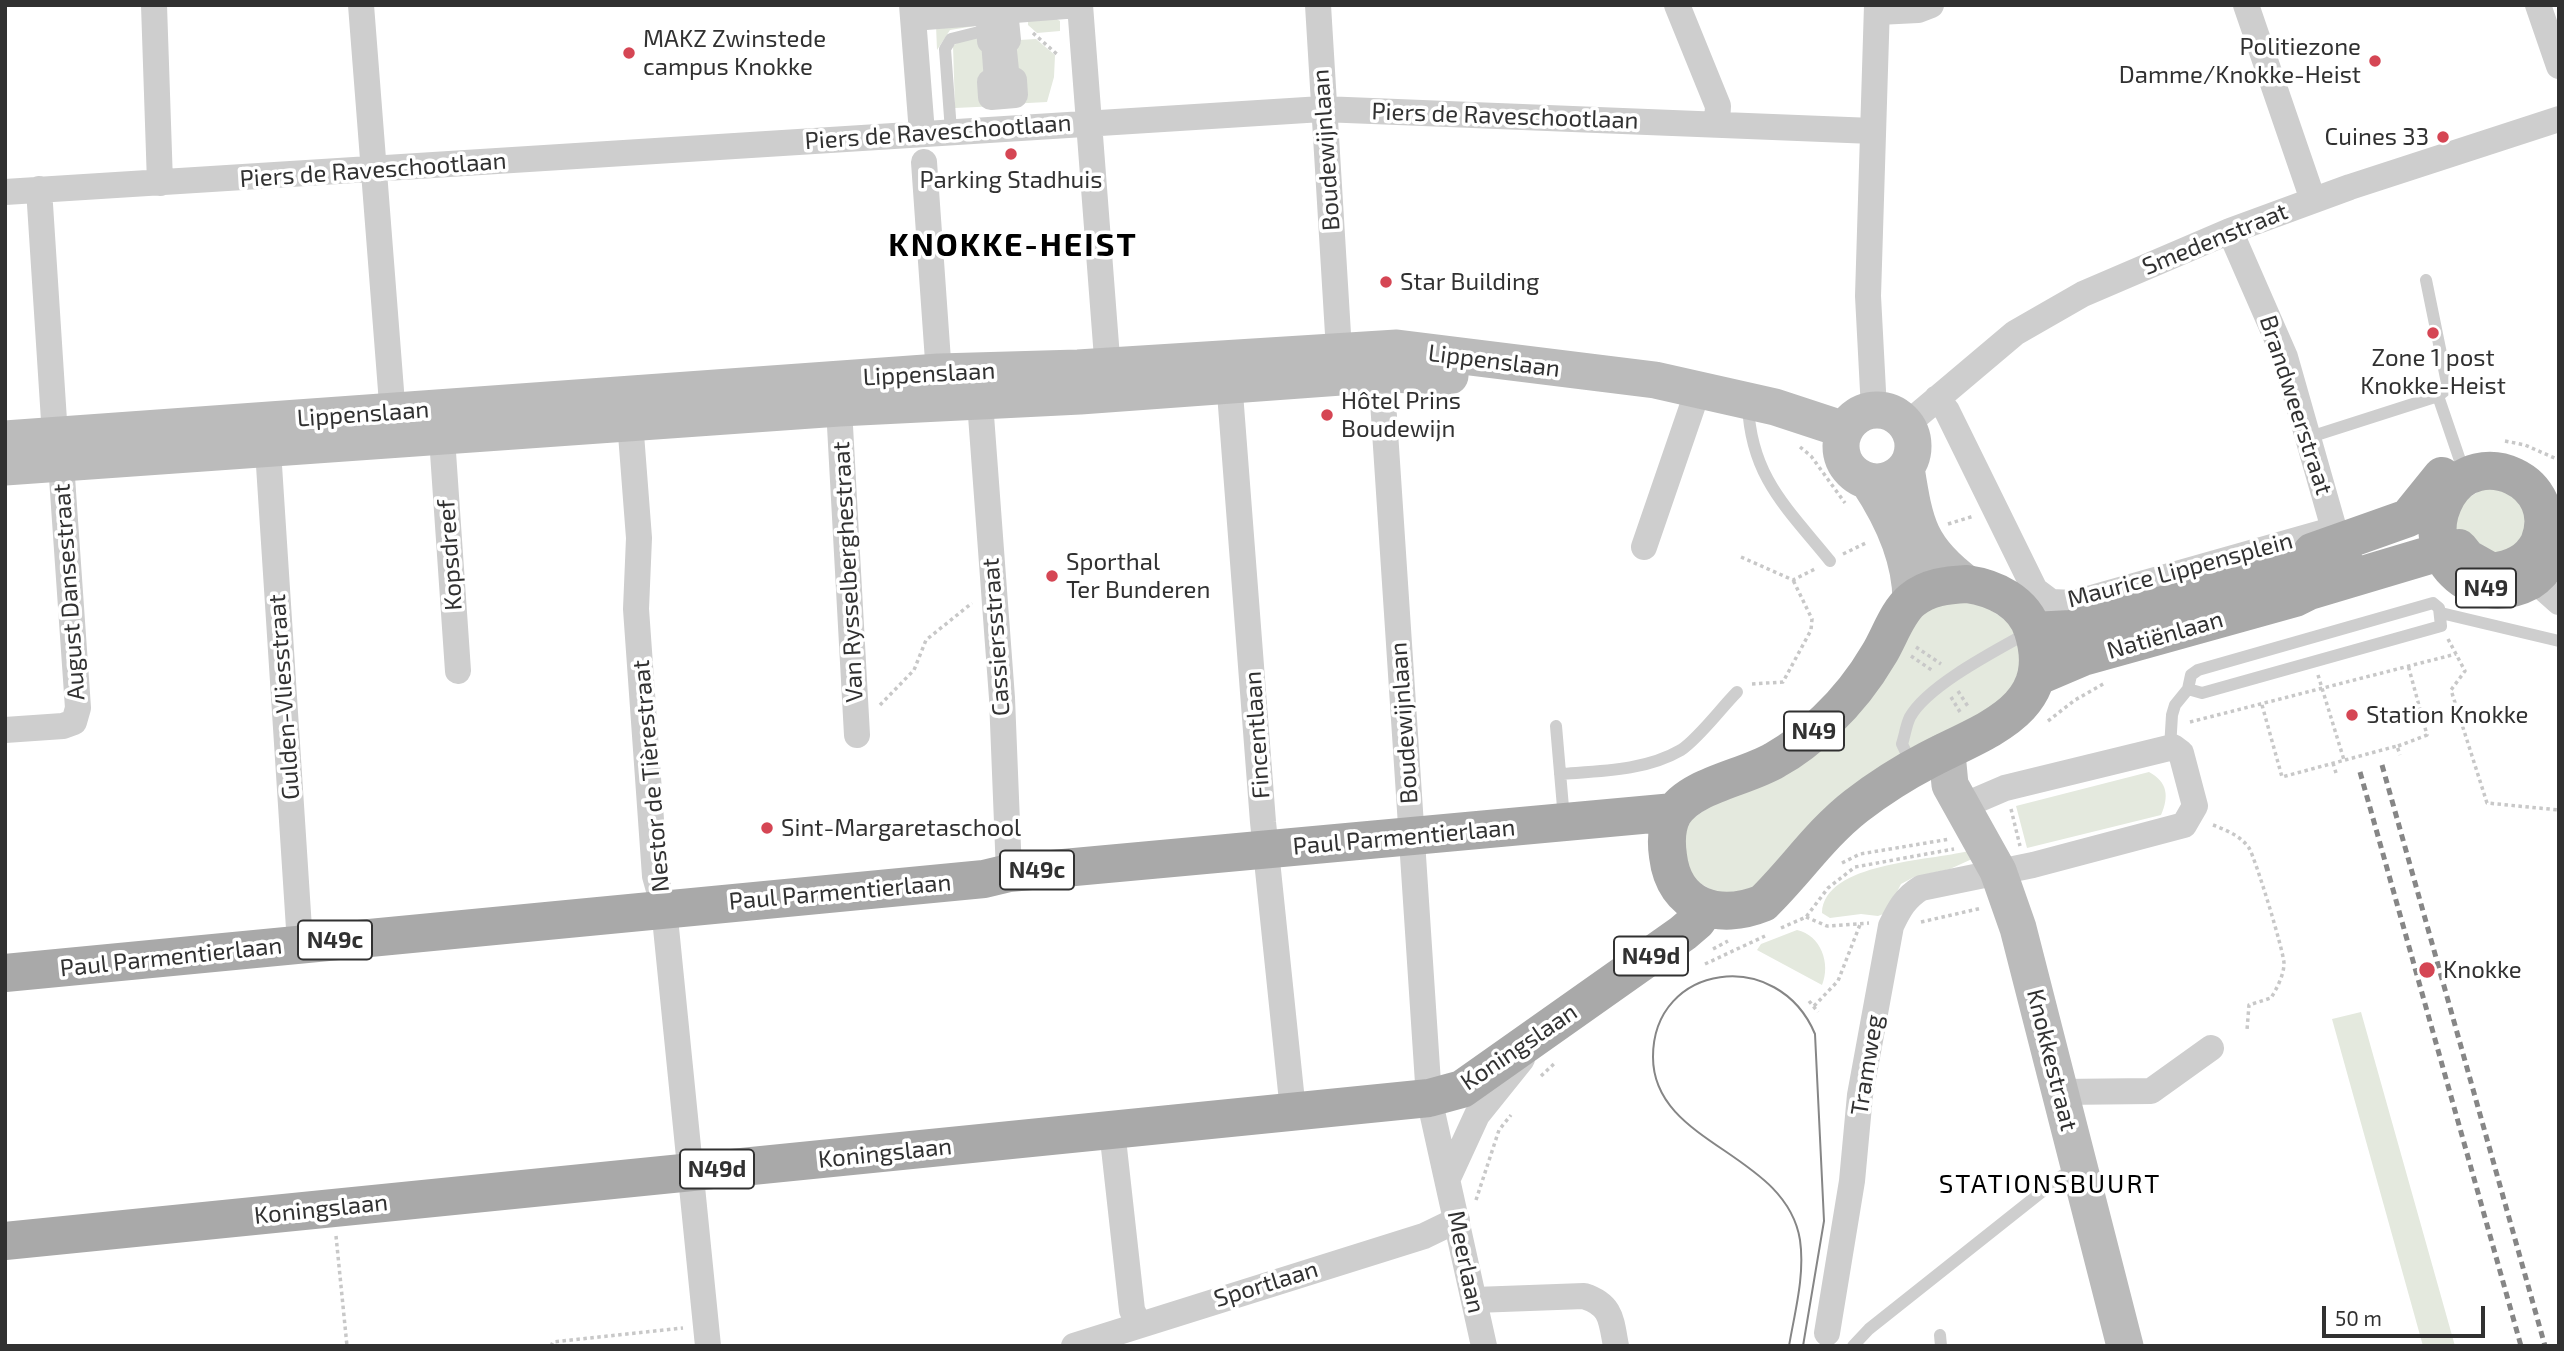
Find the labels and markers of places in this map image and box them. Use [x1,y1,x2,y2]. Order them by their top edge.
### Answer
place label: MAKZ Zwinstede campus Knokke [643,25,826,81]
place label: Politiezone Damme/Knokke-Heist [2119,33,2361,89]
marker: MAKZ Zwinstede campus Knokke [621,45,637,61]
marker: Politiezone Damme/Knokke-Heist [2367,53,2383,69]
place label: Cuines 33 [2325,123,2429,151]
marker: Cuines 33 [2435,129,2451,145]
marker: Parking Stadhuis [1003,146,1019,162]
place label: Parking Stadhuis [920,166,1102,194]
place label: Star Building [1400,268,1539,296]
marker: Star Building [1378,274,1394,290]
marker: Zone 1 post Knokke-Heist [2425,325,2441,341]
place label: Zone 1 post Knokke-Heist [2360,344,2506,400]
place label: Hôtel Prins Boudewijn [1341,387,1461,443]
marker: Hôtel Prins Boudewijn [1319,407,1335,423]
place label: Sporthal Ter Bunderen [1066,548,1210,604]
marker: Sporthal Ter Bunderen [1044,568,1060,584]
place label: Station Knokke [2366,701,2528,729]
marker: Station Knokke [2344,707,2360,723]
place label: Sint-Margaretaschool [781,814,1021,842]
marker: Sint-Margaretaschool [759,820,775,836]
place label: Knokke [2443,956,2522,984]
marker: Knokke [2417,960,2437,980]

